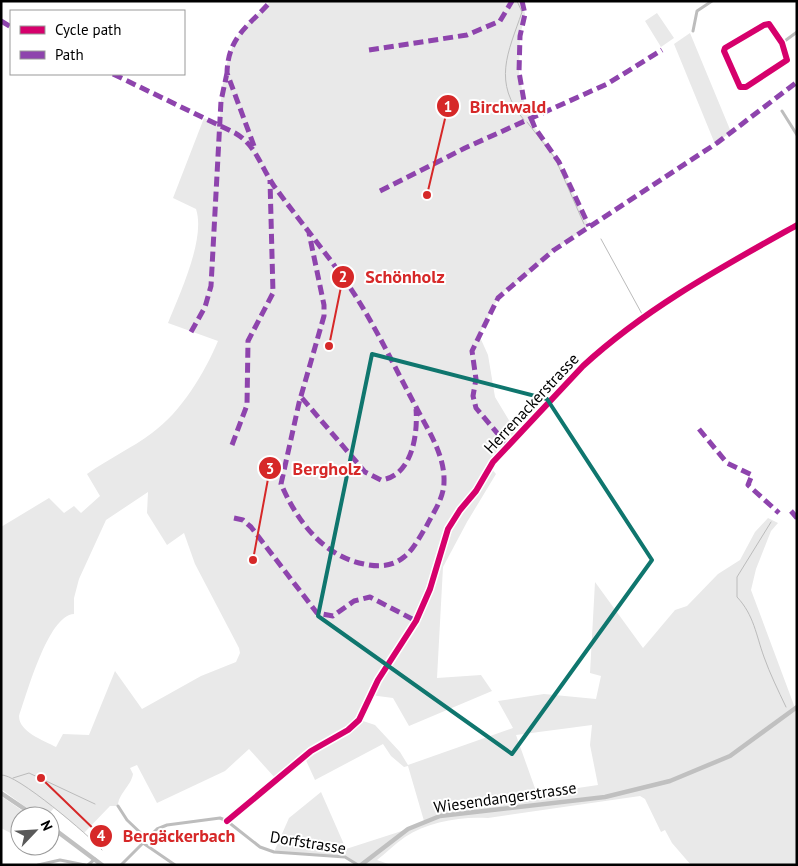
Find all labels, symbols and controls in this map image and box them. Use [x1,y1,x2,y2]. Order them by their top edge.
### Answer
legend [10,10,185,75]
text: Cycle path [55,20,121,39]
text: Path [55,45,84,64]
callout: Birchwald [435,90,557,123]
text: Birchwald [470,95,546,118]
text: 1 [444,97,452,116]
callout: Schönholz [330,260,455,293]
text: Schönholz [365,265,445,288]
text: 2 [339,267,347,286]
street label: Herrenackerstrasse [479,349,583,457]
callout: Bergholz [258,452,372,485]
text: Bergholz [293,457,361,480]
text: 3 [266,459,274,478]
street label: Wiesendangerstrasse [432,777,578,817]
north arrow [10,806,60,856]
text: N [37,818,57,833]
callout: Bergäckerbach [88,820,246,853]
text: Bergäckerbach [123,824,235,847]
text: 4 [97,826,106,845]
street label: Dorfstrasse [269,826,347,858]

